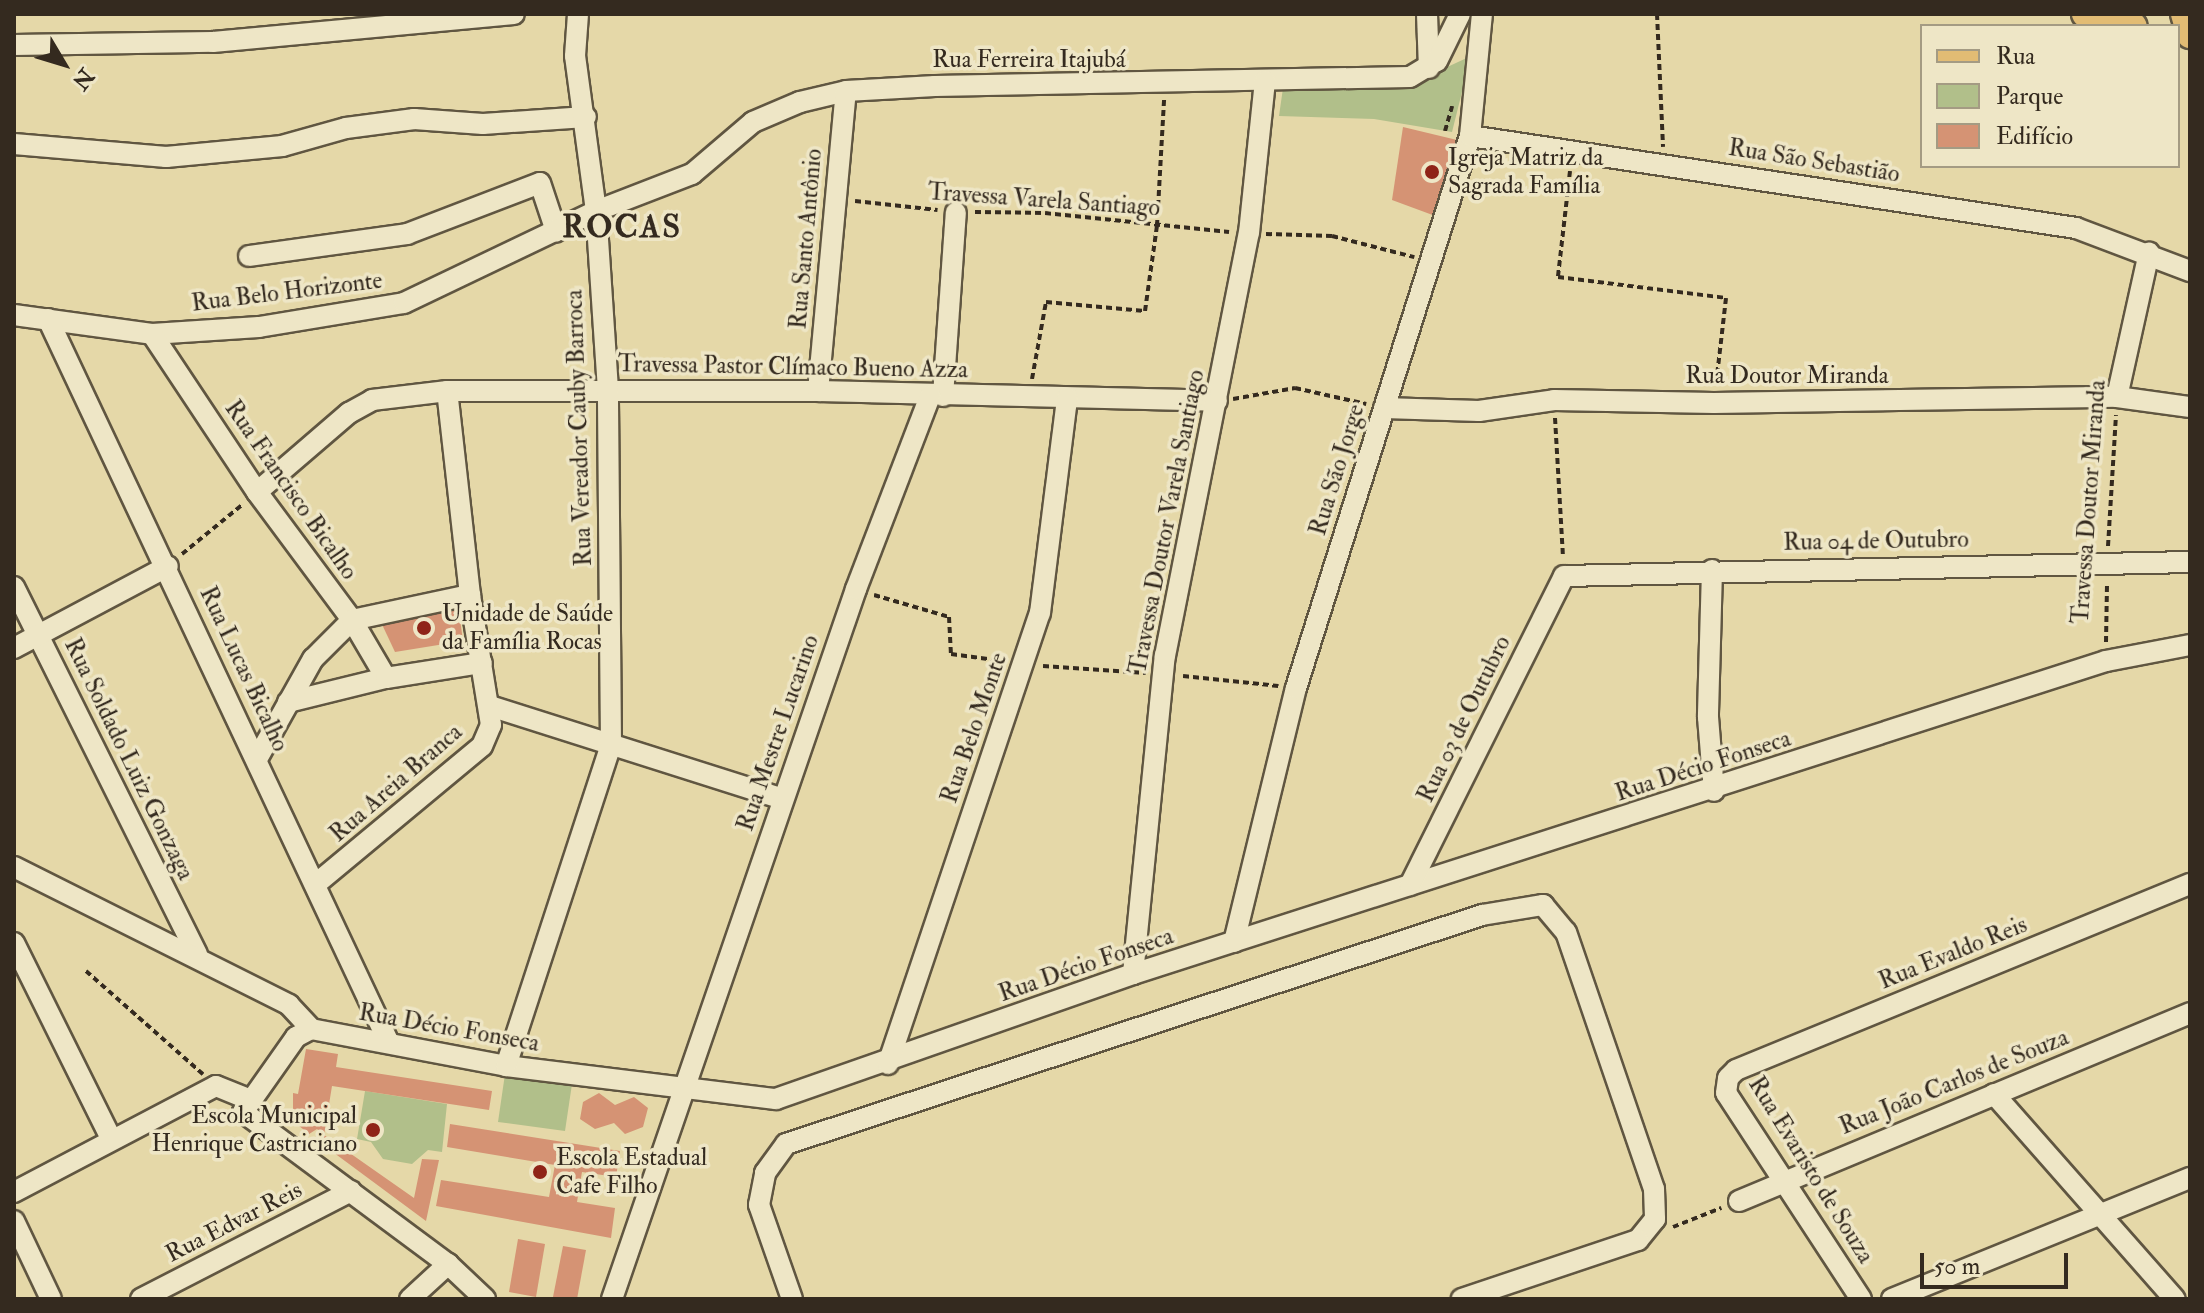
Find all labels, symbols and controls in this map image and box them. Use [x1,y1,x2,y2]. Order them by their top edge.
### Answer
north arrow [24,24,104,104]
legend [1920,24,2180,168]
text: Rua [1996,41,2035,72]
street label: Rua Ferreira Itajubá [932,46,1126,74]
text: N [66,62,100,95]
text: Parque [1996,81,2063,112]
text: Edifício [1996,121,2073,152]
street label: Rua São Sebastião [1726,133,1902,189]
place label: Igreja Matriz da Sagrada Família [1448,144,1603,200]
street label: Rua Santo Antônio [784,148,828,330]
marker: Igreja Matriz da Sagrada Família [1423,163,1441,181]
street label: Travessa Varela Santiago [927,178,1161,222]
district label: ROCAS [562,208,682,246]
street label: Rua Belo Horizonte [190,266,384,318]
street label: Rua Vereador Cauby Barroca [560,289,598,567]
street label: Travessa Pastor Clímaco Bueno Azza [618,350,968,384]
street label: Rua Doutor Miranda [1685,362,1889,390]
street label: Travessa Doutor Varela Santiago [1123,367,1211,677]
street label: Travessa Doutor Miranda [2066,379,2112,625]
street label: Rua Francisco Bicalho [218,395,364,585]
street label: Rua São Jorge [1303,401,1371,539]
street label: Rua 04 de Outubro [1783,525,1969,557]
street label: Rua Lucas Bicalho [193,582,295,756]
place label: Unidade de Saúde da Família Rocas [442,600,613,656]
marker: Unidade de Saúde da Família Rocas [413,617,435,639]
street label: Rua Mestre Lucarino [731,631,825,835]
street label: Rua 03 de Outubro [1411,631,1517,807]
street label: Rua Soldado Luiz Gonzaga [58,633,200,885]
street label: Rua Belo Monte [935,649,1013,807]
street label: Rua Areia Branca [324,718,468,848]
street label: Rua Décio Fonseca [1612,724,1794,808]
street label: Rua Evaldo Reis [1875,910,2031,996]
street label: Rua Décio Fonseca [995,922,1177,1008]
street label: Rua Décio Fonseca [357,998,541,1058]
street label: Rua João Carlos de Souza [1835,1023,2073,1141]
street label: Rua Evaristo de Souza [1742,1071,1880,1269]
place label: Escola Municipal Henrique Castriciano [152,1102,357,1158]
marker: Escola Municipal Henrique Castriciano [364,1121,382,1139]
place label: Escola Estadual Cafe Filho [556,1144,707,1200]
marker: Escola Estadual Cafe Filho [531,1163,549,1181]
street label: Rua Edvar Reis [161,1175,307,1269]
scale bar [1924,1237,2072,1287]
text: 50 m [1934,1251,1980,1282]

